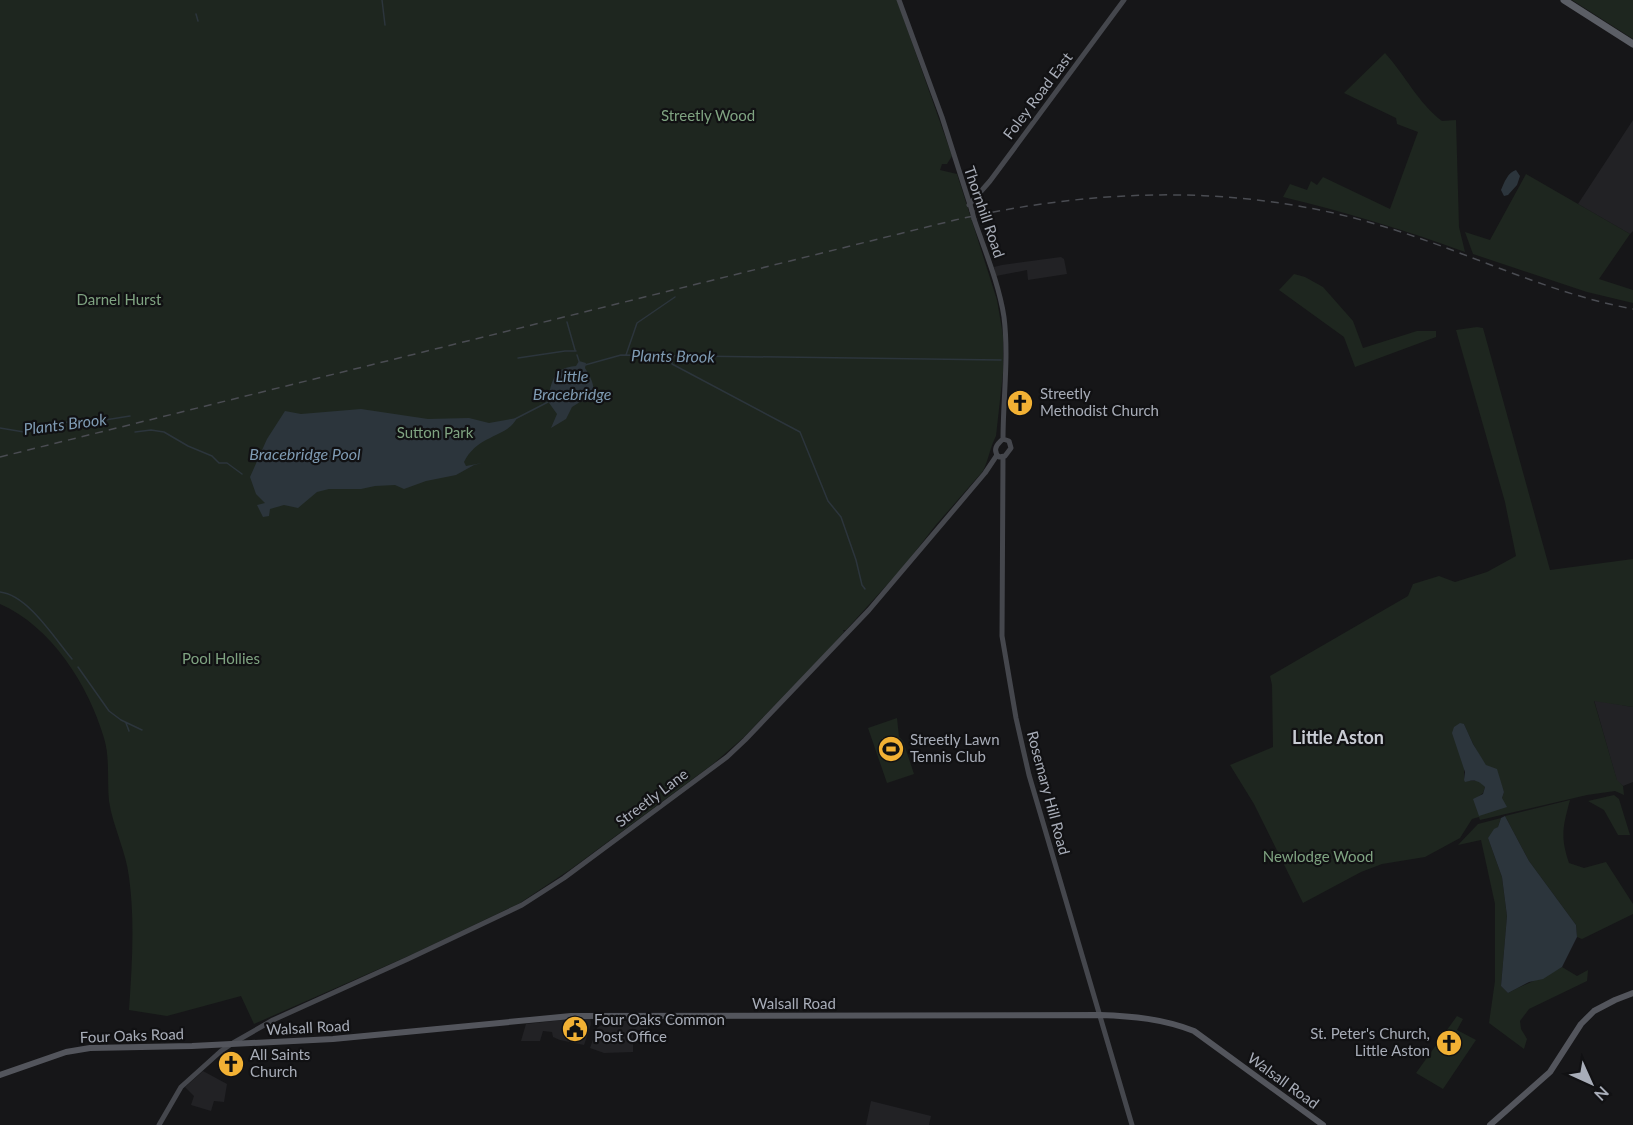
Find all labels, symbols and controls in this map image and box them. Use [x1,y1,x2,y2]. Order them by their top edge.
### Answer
street label: Foley Road East [999,48,1076,142]
park label: Streetly Wood [661,106,755,124]
street label: Thornhill Road [961,164,1009,260]
park label: Darnel Hurst [77,290,162,308]
water label: Plants Brook [631,345,715,366]
water label: Little Bracebridge [533,366,612,403]
place label: Streetly Methodist Church [1040,384,1159,419]
church icon: Streetly Methodist Church [1005,388,1035,418]
water label: Plants Brook [22,409,108,438]
park label: Sutton Park [397,423,474,441]
water label: Bracebridge Pool [249,444,361,463]
park label: Pool Hollies [182,649,260,667]
district label: Little Aston [1292,726,1384,748]
street label: Rosemary Hill Road [1024,729,1074,857]
place label: Streetly Lawn Tennis Club [910,730,1000,765]
sports icon: Streetly Lawn Tennis Club [876,734,906,764]
street label: Streetly Lane [612,764,691,830]
park label: Newlodge Wood [1263,847,1373,865]
street label: Walsall Road [752,994,836,1012]
place label: Four Oaks Common Post Office [594,1010,725,1045]
public building icon: Four Oaks Common Post Office [560,1014,590,1044]
street label: Walsall Road [266,1016,350,1038]
street label: Four Oaks Road [80,1024,184,1046]
place label: St. Peter's Church, Little Aston [1310,1024,1430,1059]
church icon: St. Peter's Church, Little Aston [1434,1028,1464,1058]
place label: All Saints Church [250,1045,310,1080]
street label: Walsall Road [1244,1048,1323,1112]
church icon: All Saints Church [216,1049,246,1079]
north arrow [1561,1053,1621,1113]
text: N [1591,1083,1613,1105]

